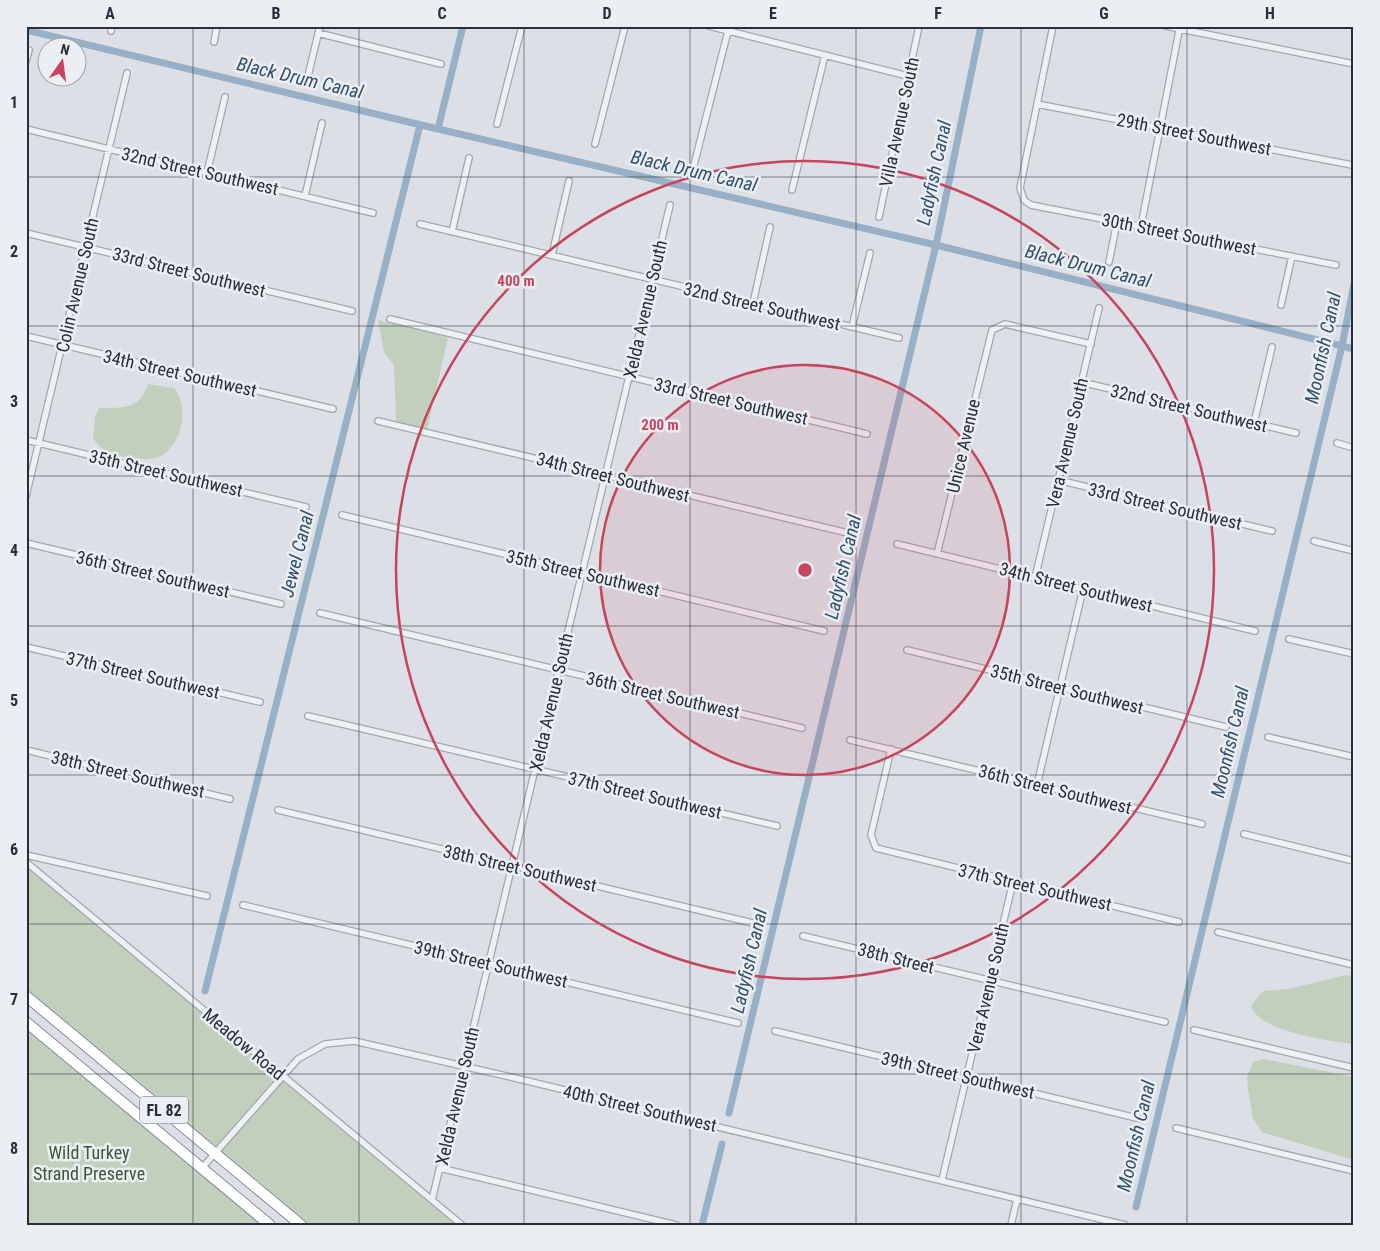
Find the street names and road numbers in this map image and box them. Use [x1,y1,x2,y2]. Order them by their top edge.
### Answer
street label: Villa Avenue South [875,55,923,189]
street label: 29th Street Southwest [1115,109,1273,159]
street label: 32nd Street Southwest [119,143,281,199]
street label: 30th Street Southwest [1100,209,1258,259]
street label: Colin Avenue South [51,216,103,354]
street label: Xelda Avenue South [619,238,671,380]
street label: 33rd Street Southwest [110,243,268,301]
street label: 32nd Street Southwest [681,278,843,334]
street label: 34th Street Southwest [101,345,259,401]
street label: 33rd Street Southwest [652,373,810,429]
street label: Vera Avenue South [1042,376,1092,510]
street label: 32nd Street Southwest [1108,380,1270,436]
street label: Unice Avenue [942,397,984,495]
street label: 35th Street Southwest [87,445,245,501]
street label: 34th Street Southwest [534,448,692,506]
street label: 33rd Street Southwest [1086,478,1244,534]
street label: 35th Street Southwest [504,545,662,601]
street label: 36th Street Southwest [74,546,232,602]
street label: 34th Street Southwest [997,558,1155,616]
street label: Xelda Avenue South [525,631,577,773]
street label: 37th Street Southwest [64,647,222,703]
street label: 35th Street Southwest [988,660,1146,718]
street label: 36th Street Southwest [584,667,742,723]
street label: 38th Street Southwest [49,746,207,802]
street label: 36th Street Southwest [976,760,1134,818]
street label: 37th Street Southwest [566,767,724,823]
street label: 38th Street Southwest [441,840,599,896]
street label: 37th Street Southwest [956,859,1114,915]
street label: Vera Avenue South [963,921,1013,1055]
street label: 39th Street Southwest [412,936,570,992]
street label: 38th Street [856,938,936,978]
street label: Meadow Road [199,1004,289,1084]
street label: Xelda Avenue South [431,1025,483,1167]
street label: 39th Street Southwest [879,1047,1037,1103]
street label: 40th Street Southwest [561,1080,719,1136]
road number: FL 82 [140,1096,188,1124]

